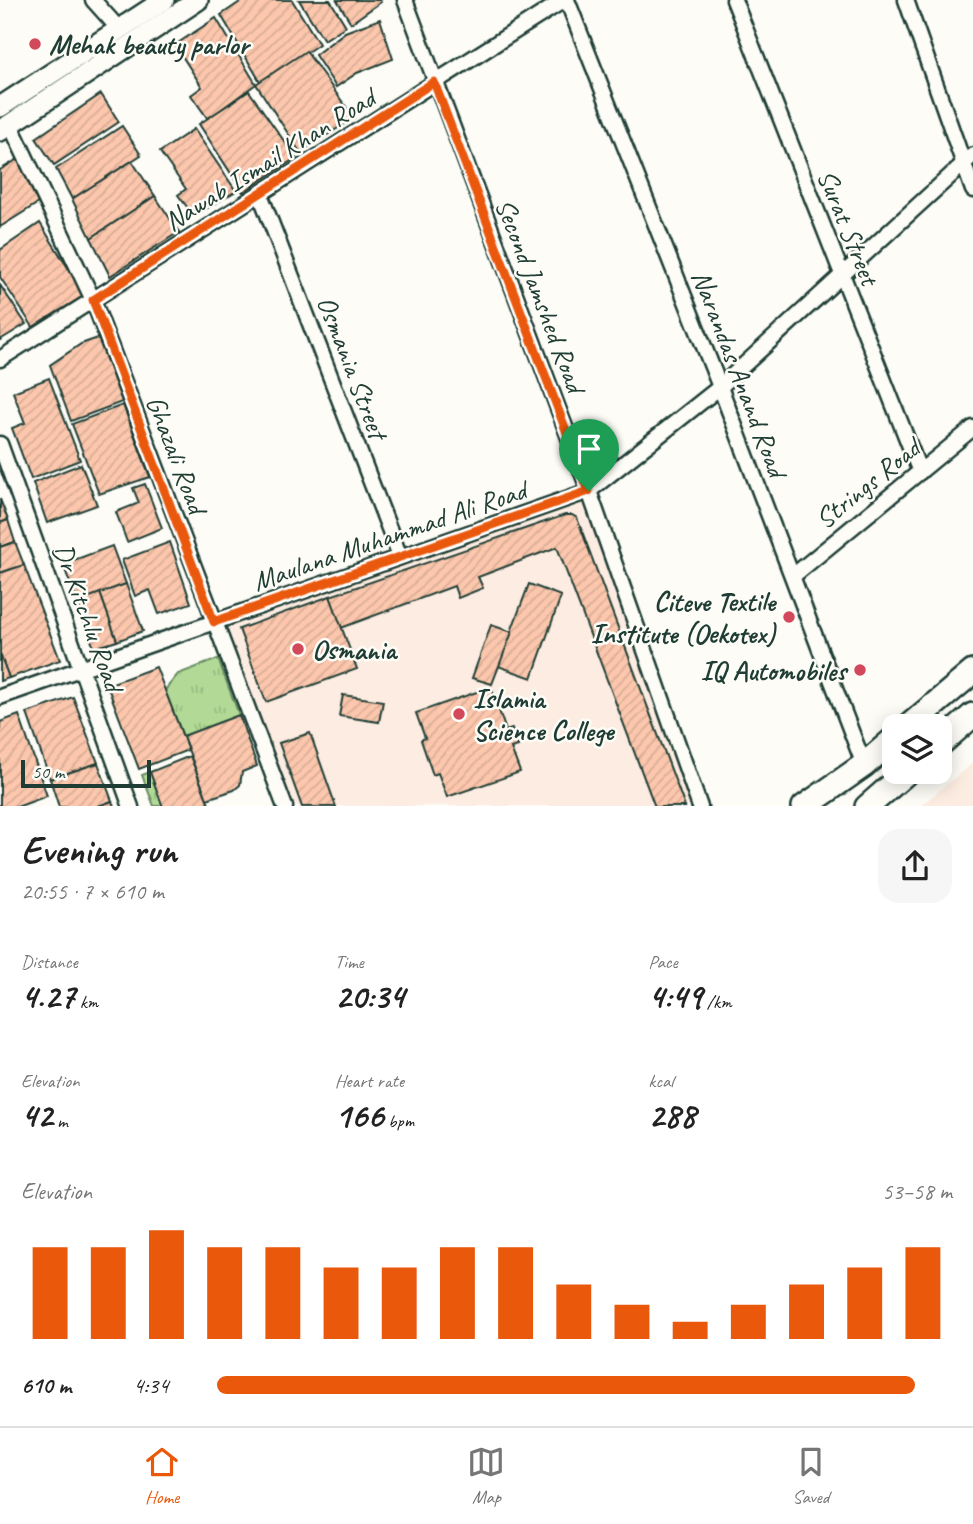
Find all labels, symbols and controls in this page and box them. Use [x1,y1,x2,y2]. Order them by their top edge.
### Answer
place label: Mehak beauty parlor [49,27,251,63]
marker: Mehak beauty parlor [27,36,43,52]
street label: Nawab Ismail Khan Road [157,78,385,238]
street label: Surat Street [810,164,888,292]
street label: Second Jamshed Road [488,194,595,401]
street label: Narandas Anand Road [684,265,796,485]
street label: Osmania Street [309,291,397,447]
street label: Ghazali Road [138,391,216,522]
pin [559,419,619,491]
street label: Strings Road [808,428,930,536]
icon: arrive [570,430,608,468]
street label: Maulana Muhammad Ali Road [248,471,534,599]
street label: Dr Kitchlu Road [46,538,133,700]
place label: Citeve Textile Institute (Oekotex) [591,584,778,651]
marker: Citeve Textile Institute (Oekotex) [781,609,797,625]
place label: Osmania [312,632,398,667]
marker: Osmania [290,641,306,657]
place label: IQ Automobiles [701,653,849,688]
marker: IQ Automobiles [852,662,868,678]
place label: Islamia Science College [473,681,616,748]
marker: Islamia Science College [451,706,467,722]
map controls [882,714,952,784]
button: layers [882,714,952,784]
scale bar [21,758,150,789]
text: 50 m [32,760,64,784]
text: Evening run [21,827,177,874]
button: share [878,829,952,903]
text: 20:55 · 7 × 610 m [21,877,164,906]
text: Distance [21,950,78,974]
text: Time [335,950,364,974]
text: Pace [648,950,678,974]
text: 4.27 [21,974,75,1019]
text: 20:34 [335,974,405,1019]
text: 4:49 [648,974,702,1019]
text: km [75,990,98,1014]
text: /km [702,990,732,1014]
text: Elevation [21,1069,79,1093]
text: Heart rate [335,1069,404,1093]
text: kcal [648,1069,673,1093]
text: 42 [21,1093,53,1138]
text: 166 [335,1093,383,1138]
text: 288 [648,1093,696,1138]
text: m [53,1109,68,1133]
text: bpm [383,1109,414,1133]
text: Elevation [21,1177,92,1206]
text: 53–58 m [882,1177,952,1206]
text: 610 m [21,1371,71,1400]
text: 4:34 [133,1371,169,1400]
tab: Home [143,1443,181,1509]
tab: Map [467,1443,505,1509]
tab: Saved [792,1443,830,1509]

